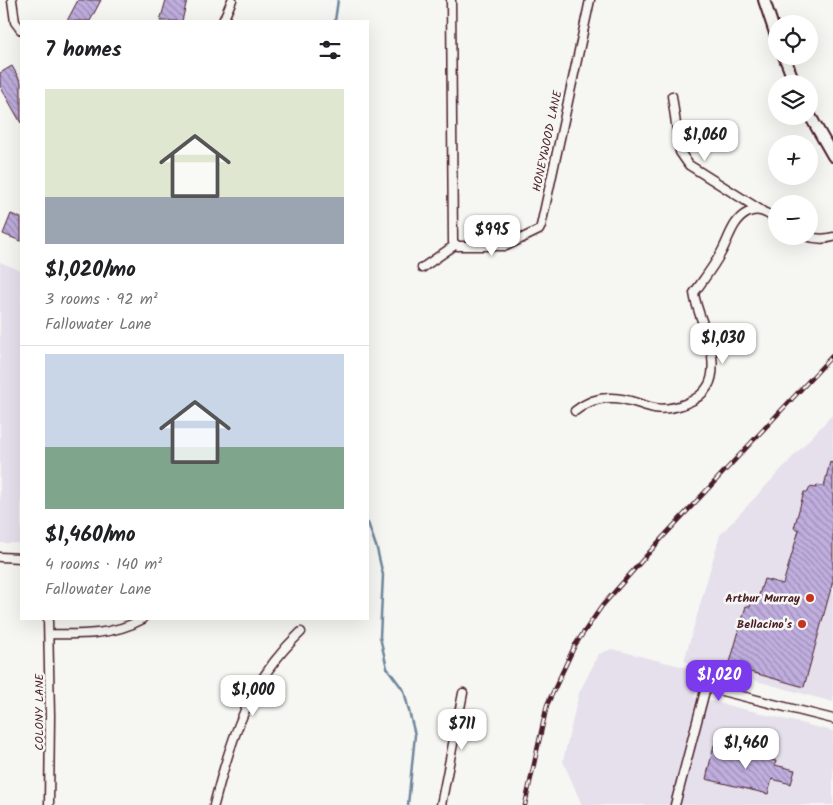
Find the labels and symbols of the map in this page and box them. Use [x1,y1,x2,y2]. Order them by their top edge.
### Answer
street label: HONEYWOOD LANE [527,88,568,193]
pin: $1,060 [664,120,746,162]
pin: $995 [462,214,522,257]
pin: $1,030 [682,322,764,365]
place label: Arthur Murray [725,589,801,608]
marker: Arthur Murray [804,592,816,604]
place label: Bellacino's [737,615,792,634]
marker: Bellacino's [796,618,808,630]
pin: $1,020 [678,660,760,702]
street label: COLONY LANE [30,672,49,751]
pin: $1,000 [212,674,294,717]
pin: $711 [432,708,492,751]
pin: $1,460 [705,728,787,770]

